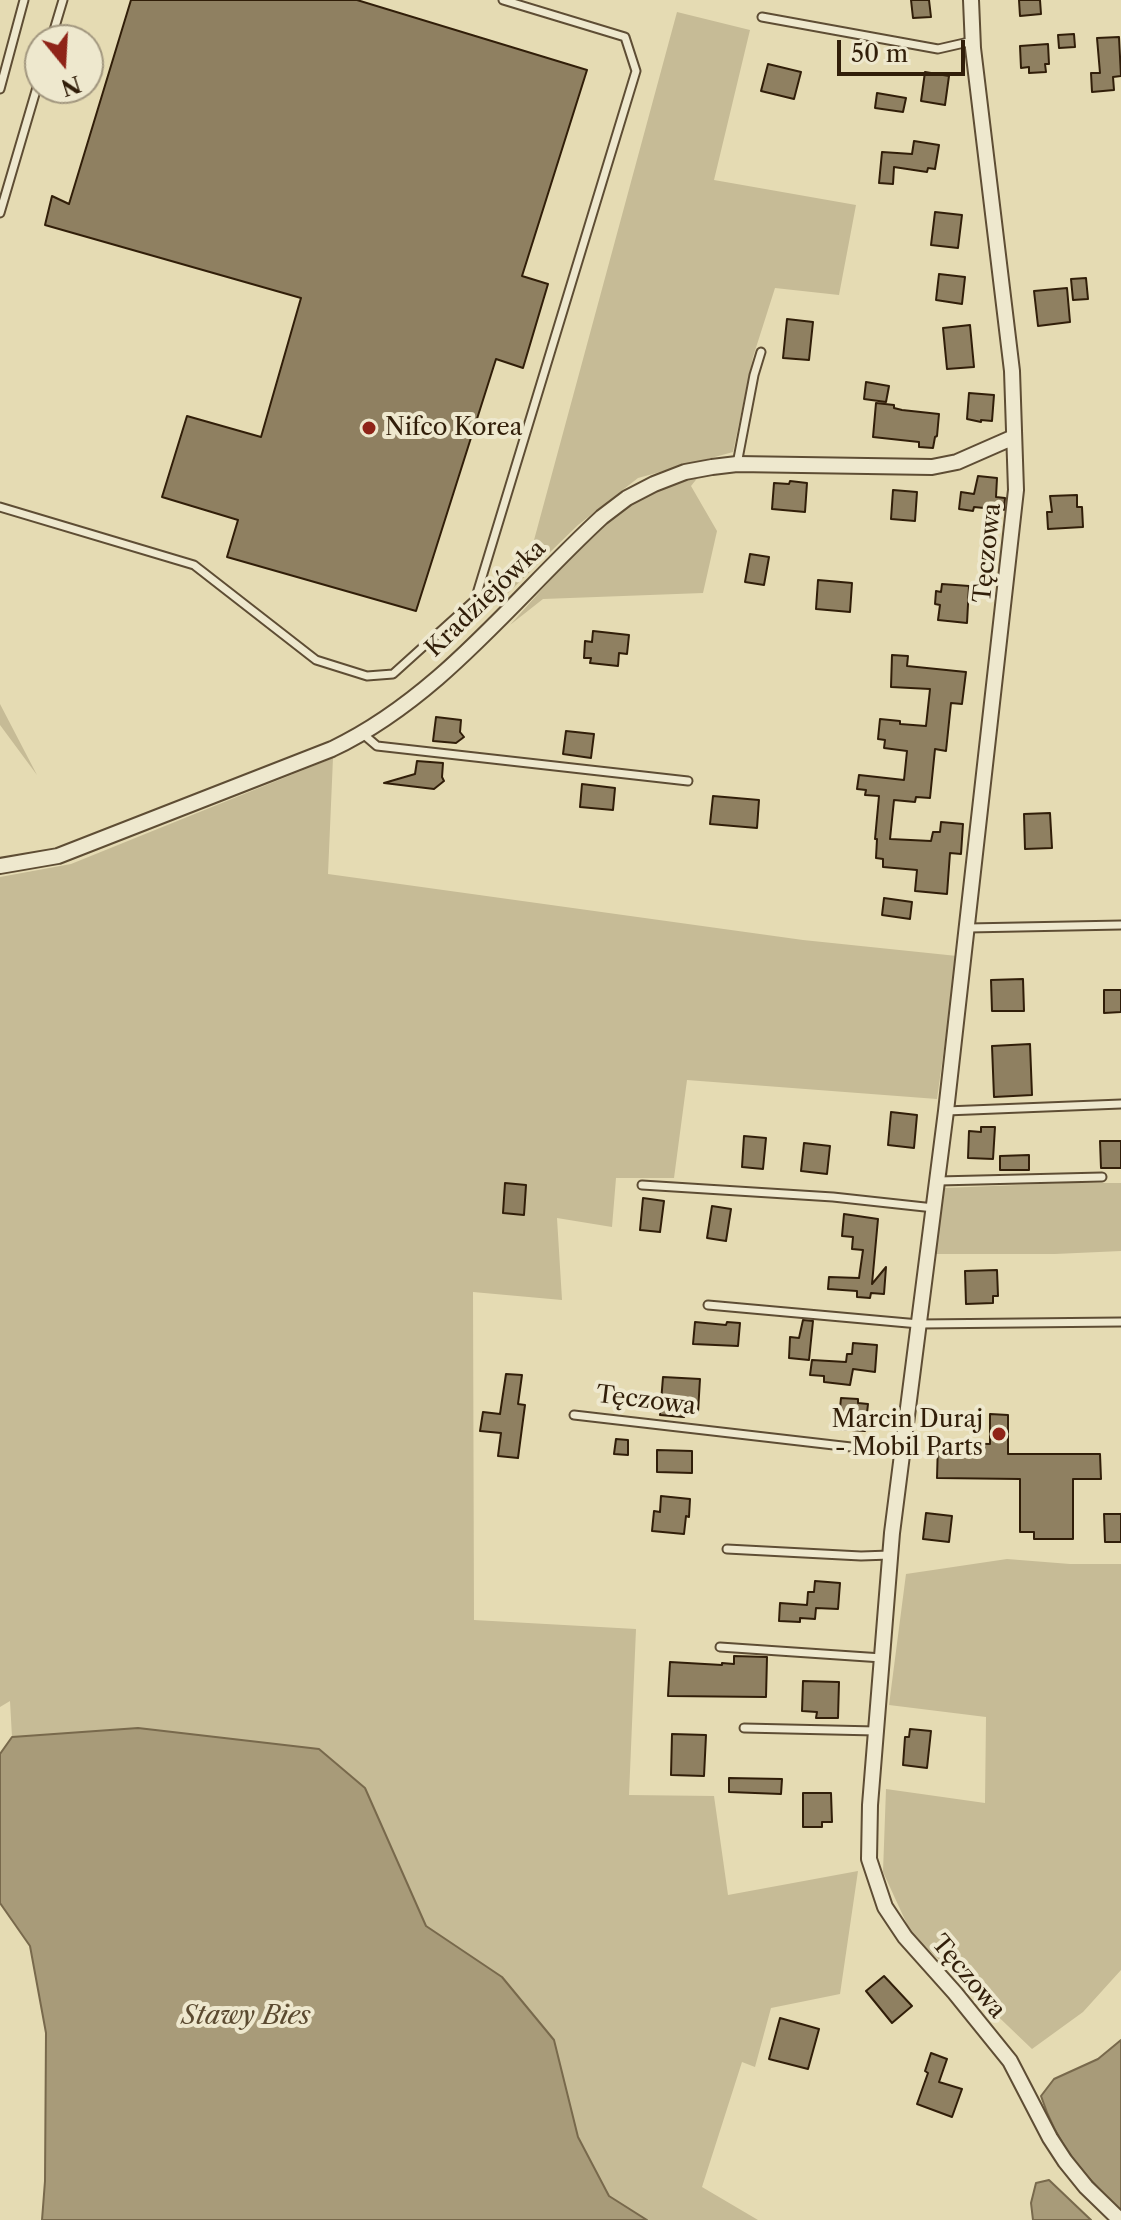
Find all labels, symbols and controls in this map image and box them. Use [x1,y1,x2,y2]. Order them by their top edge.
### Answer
north arrow [24,24,104,104]
scale bar [841,24,969,74]
text: 50 m [851,39,908,68]
text: N [58,70,84,101]
place label: Nifco Korea [385,414,522,442]
marker: Nifco Korea [360,419,378,437]
street label: Tęczowa [968,502,1008,604]
street label: Kradziejówka [420,535,552,663]
street label: Tęczowa [595,1381,697,1421]
place label: Marcin Duraj - Mobil Parts [831,1406,983,1462]
marker: Marcin Duraj - Mobil Parts [990,1425,1008,1443]
street label: Tęczowa [925,1929,1011,2025]
water label: Stawy Bies [181,2000,311,2032]

